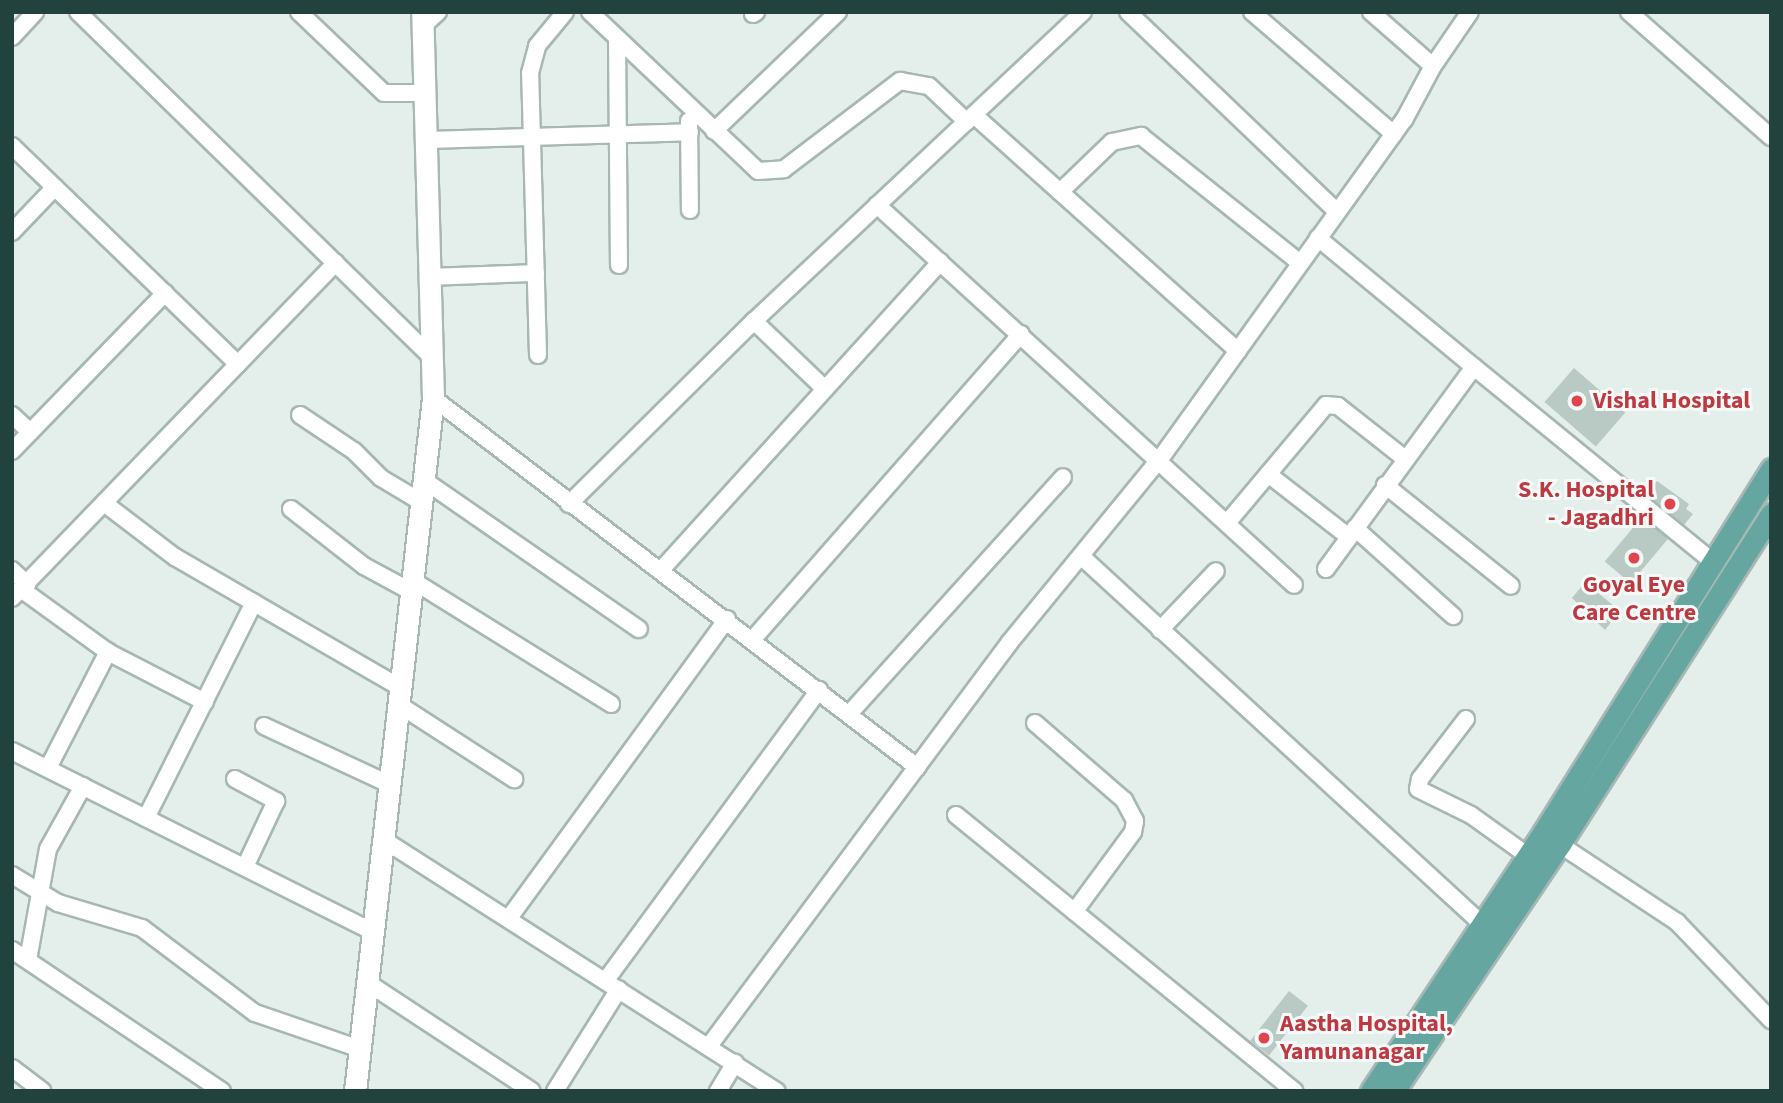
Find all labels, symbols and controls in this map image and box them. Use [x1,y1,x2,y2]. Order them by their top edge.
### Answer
place label: Vishal Hospital [1593,387,1750,415]
marker: Vishal Hospital [1567,391,1587,411]
place label: S.K. Hospital - Jagadhri [1518,476,1654,532]
marker: S.K. Hospital - Jagadhri [1660,494,1680,514]
marker: Goyal Eye Care Centre [1624,548,1644,568]
place label: Goyal Eye Care Centre [1572,571,1696,627]
place label: Aastha Hospital, Yamunanagar [1280,1010,1453,1066]
marker: Aastha Hospital, Yamunanagar [1254,1028,1274,1048]

